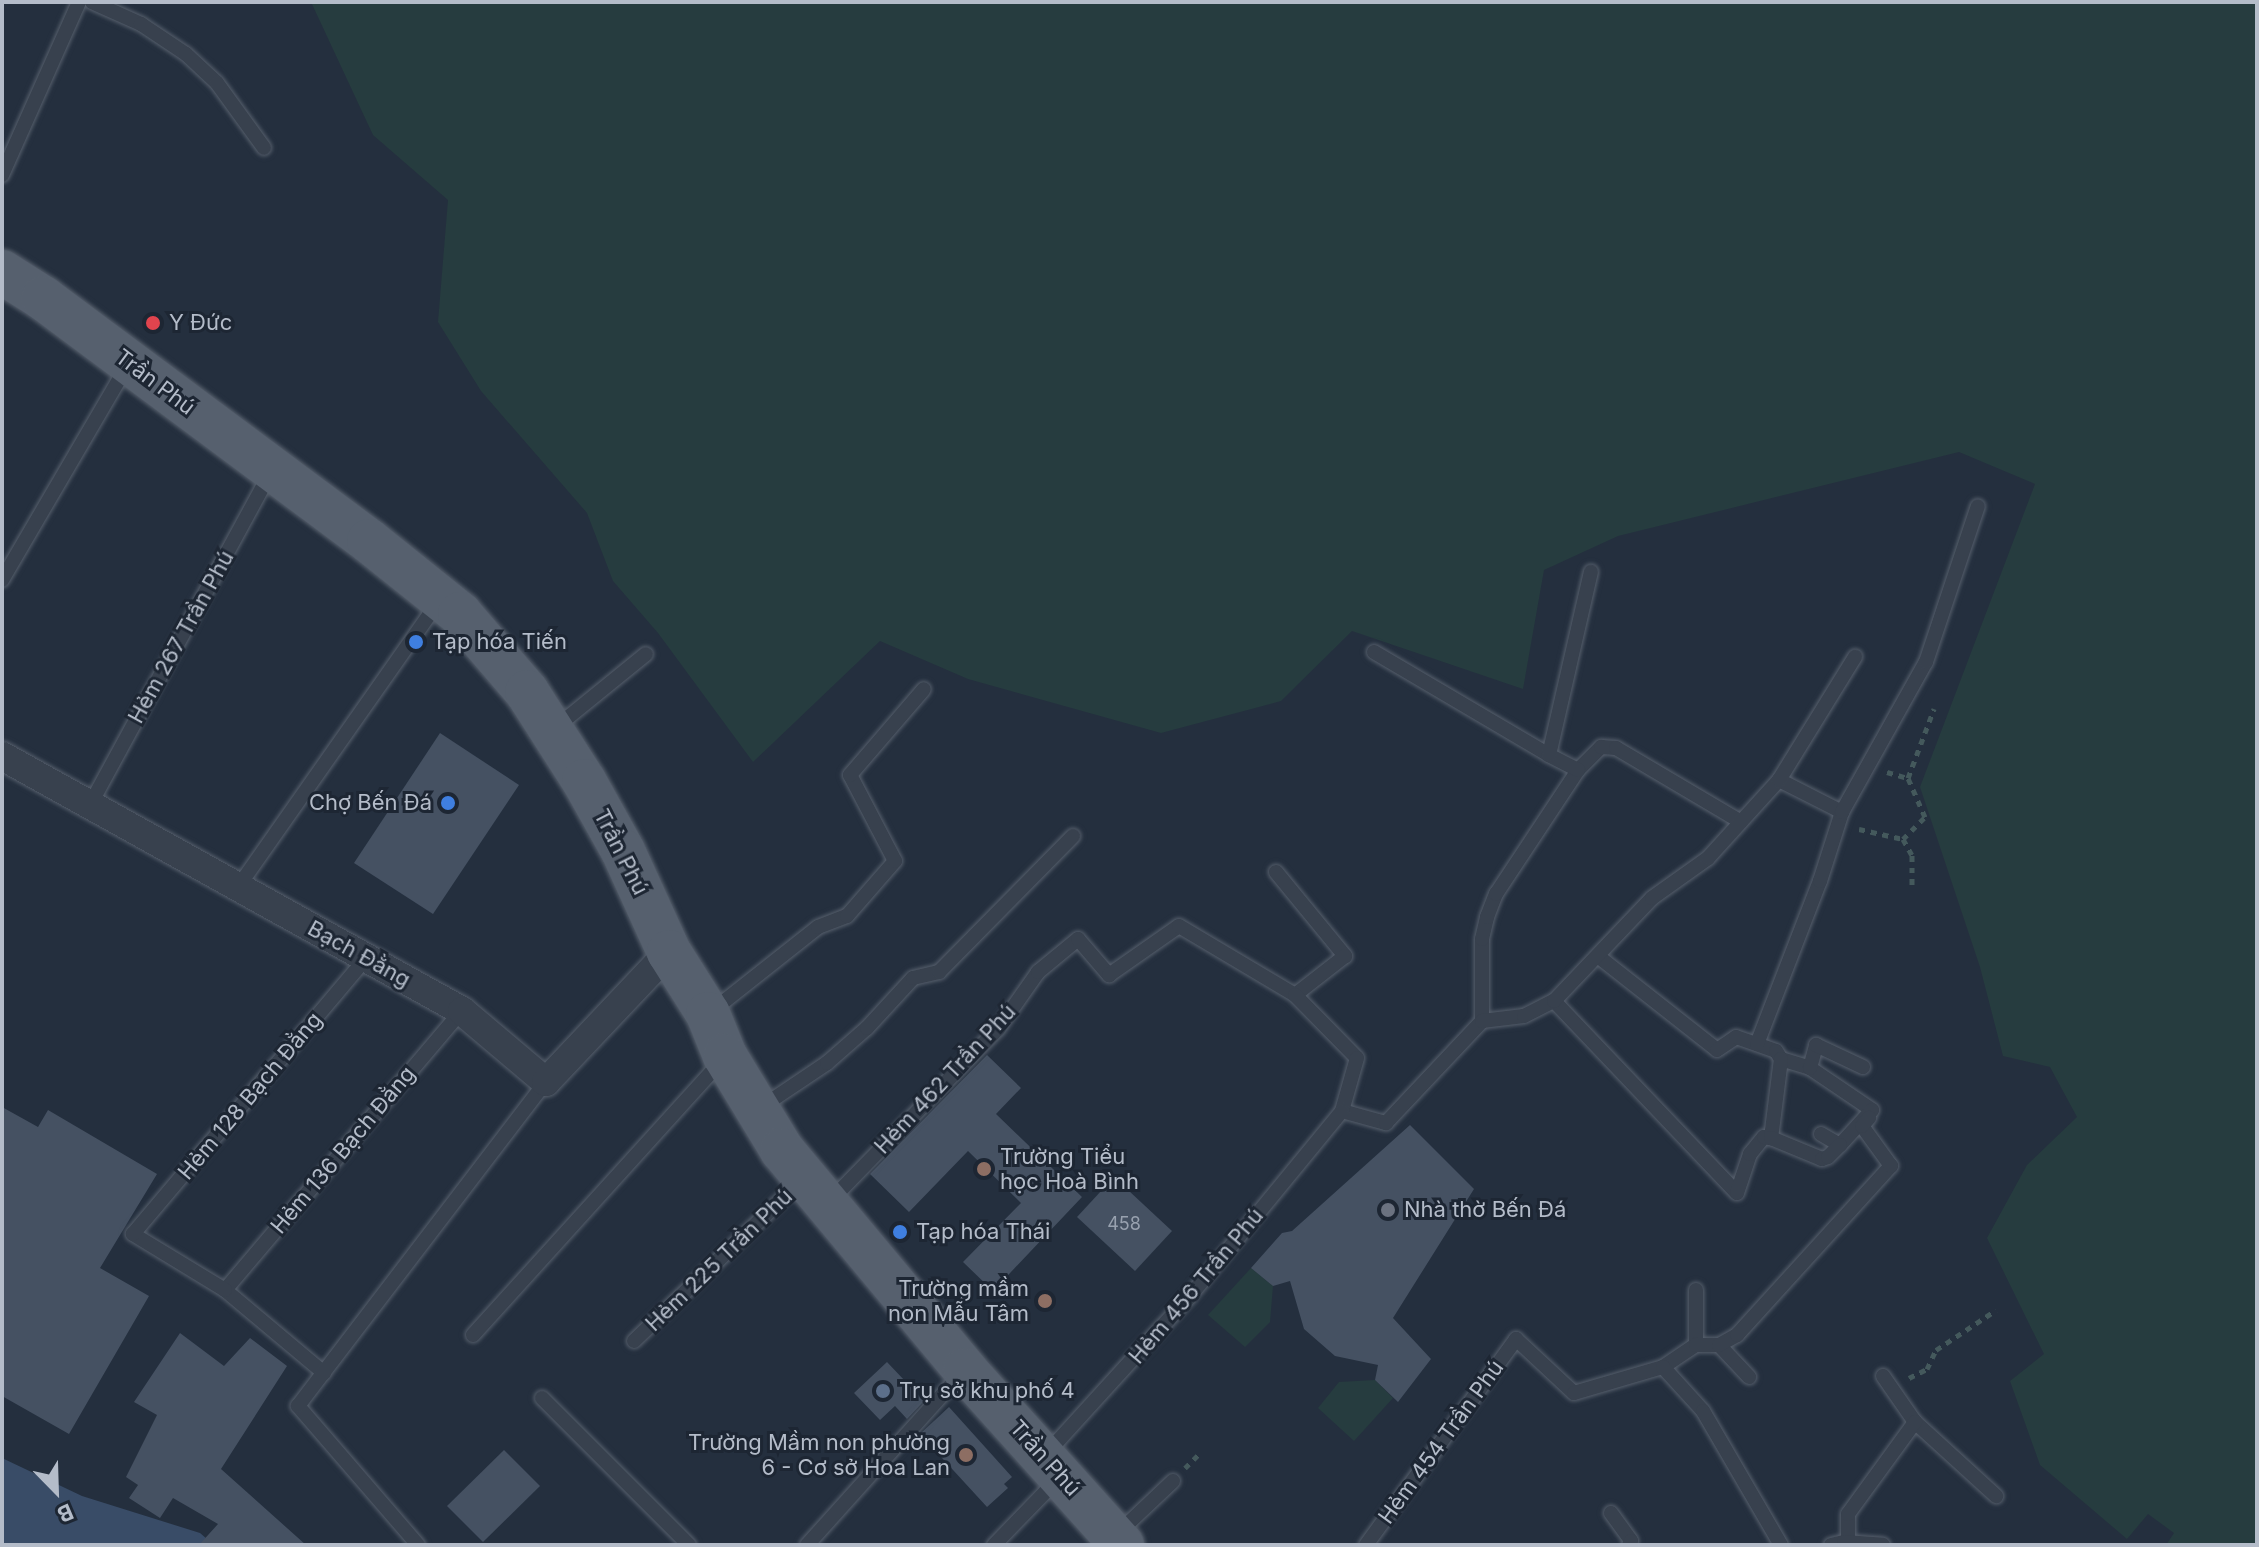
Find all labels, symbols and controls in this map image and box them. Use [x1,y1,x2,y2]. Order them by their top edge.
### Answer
place label: Y Đức [169,310,232,336]
marker: Y Đức [144,314,162,332]
street label: Trần Phú [110,344,200,420]
street label: Hẻm 267 Trần Phú [123,546,239,728]
place label: Tạp hóa Tiến [432,629,567,655]
marker: Tạp hóa Tiến [407,633,425,651]
place label: Chợ Bến Đá [309,790,432,816]
marker: Chợ Bến Đá [439,794,457,812]
street label: Trần Phú [588,805,654,899]
street label: Bạch Đằng [303,915,415,993]
street label: Hẻm 462 Trần Phú [869,999,1021,1159]
street label: Hẻm 128 Bạch Đằng [172,1007,328,1185]
street label: Hẻm 136 Bạch Đằng [265,1061,421,1239]
place label: Trường Tiểu học Hoà Bình [1000,1143,1139,1194]
marker: Trường Tiểu học Hoà Bình [975,1160,993,1178]
street label: Hẻm 225 Trần Phú [640,1183,798,1337]
place label: Nhà thờ Bến Đá [1404,1197,1566,1223]
marker: Nhà thờ Bến Đá [1379,1201,1397,1219]
street label: Hẻm 456 Trần Phú [1123,1203,1269,1369]
house number: 458 [1107,1213,1141,1235]
place label: Tạp hóa Thái [916,1219,1050,1245]
marker: Tạp hóa Thái [891,1223,909,1241]
place label: Trường mầm non Mẫu Tâm [888,1275,1029,1326]
marker: Trường mầm non Mẫu Tâm [1036,1292,1054,1310]
street label: Hẻm 454 Trần Phú [1373,1355,1509,1529]
place label: Trụ sở khu phố 4 [899,1378,1075,1404]
marker: Trụ sở khu phố 4 [874,1382,892,1400]
street label: Trần Phú [1004,1415,1086,1501]
place label: Trường Mầm non phường 6 - Cơ sở Hoa Lan [688,1429,950,1480]
marker: Trường Mầm non phường 6 - Cơ sở Hoa Lan [957,1446,975,1464]
north arrow [16,1451,96,1531]
text: B [54,1498,77,1528]

